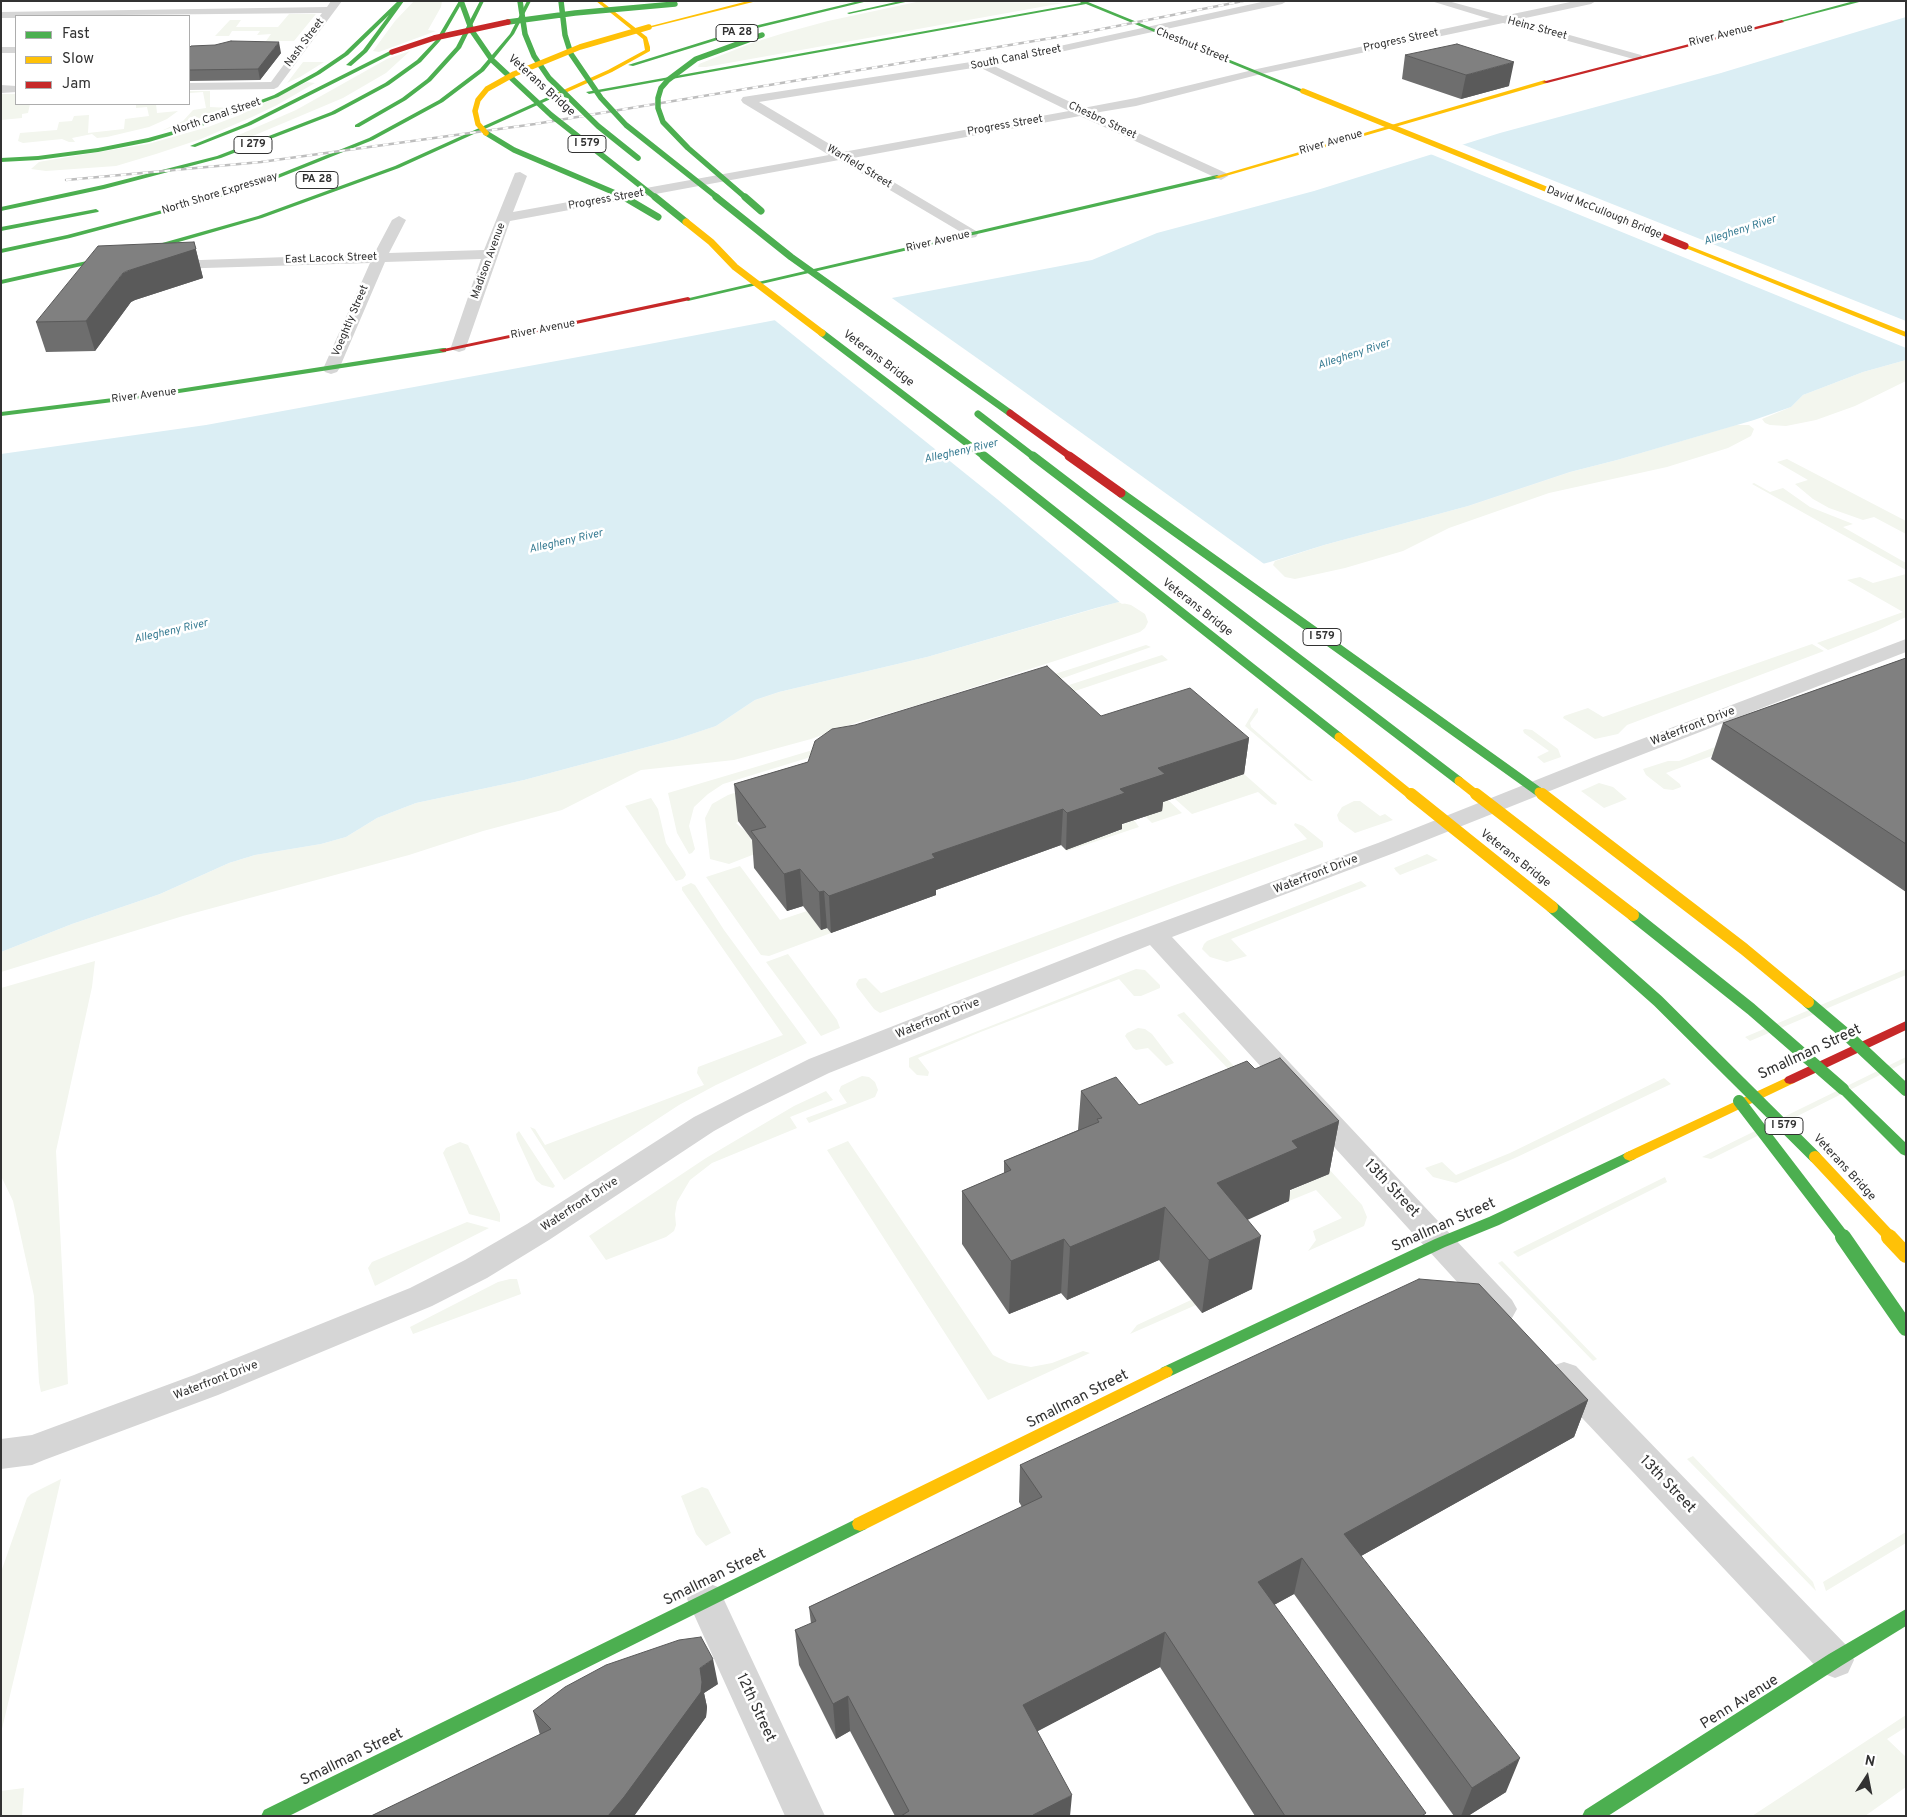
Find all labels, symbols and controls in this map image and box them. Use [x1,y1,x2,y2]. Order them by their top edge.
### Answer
legend [15,15,190,105]
street label: Heinz Street [1506,15,1568,43]
street label: Nash Street [282,16,328,70]
street label: River Avenue [1688,22,1754,50]
road number: PA 28 [716,24,758,42]
text: Fast [62,25,90,44]
street label: Chestnut Street [1154,25,1230,67]
street label: Progress Street [1362,27,1440,55]
street label: South Canal Street [969,43,1063,73]
text: Slow [62,50,94,69]
street label: Veterans Bridge [504,52,578,120]
text: Jam [62,75,91,94]
street label: North Canal Street [171,96,263,138]
street label: Chesbro Street [1066,99,1138,143]
street label: Progress Street [966,113,1044,139]
street label: River Avenue [1298,128,1364,158]
road number: I 279 [234,136,272,154]
road number: I 579 [568,136,606,152]
street label: Warfield Street [824,142,894,192]
street label: North Shore Expressway [160,170,280,218]
road number: PA 28 [296,172,338,188]
street label: David McCullough Bridge [1544,184,1664,242]
street label: Progress Street [567,187,645,213]
water label: Allegheny River [1702,213,1778,249]
street label: Madison Avenue [469,221,509,301]
street label: River Avenue [905,228,971,256]
street label: East Lacock Street [285,251,377,267]
street label: Voeghtly Street [330,283,372,359]
street label: River Avenue [510,317,576,343]
street label: Veterans Bridge [840,328,916,390]
water label: Allegheny River [1316,337,1392,373]
street label: River Avenue [111,385,177,407]
water label: Allegheny River [923,437,999,467]
water label: Allegheny River [528,527,604,557]
street label: Veterans Bridge [1159,576,1235,640]
water label: Allegheny River [133,617,209,647]
road number: I 579 [1303,628,1341,646]
street label: Waterfront Drive [1649,704,1737,750]
street label: Veterans Bridge [1477,827,1553,891]
street label: Waterfront Drive [1272,852,1360,898]
street label: Waterfront Drive [894,996,982,1042]
street label: Smallman Street [1756,1021,1864,1085]
road number: I 579 [1765,1118,1803,1134]
street label: Veterans Bridge [1810,1132,1878,1204]
street label: 13th Street [1360,1156,1422,1222]
street label: Waterfront Drive [539,1175,621,1235]
street label: Smallman Street [1389,1195,1499,1257]
street label: Waterfront Drive [172,1358,260,1404]
street label: Smallman Street [1024,1367,1132,1433]
street label: 13th Street [1635,1452,1699,1518]
street label: Smallman Street [661,1545,769,1611]
street label: 12th Street [731,1671,779,1745]
street label: Penn Avenue [1698,1672,1782,1734]
street label: Smallman Street [298,1725,406,1791]
north arrow [1842,1752,1892,1802]
text: N [1863,1752,1877,1771]

